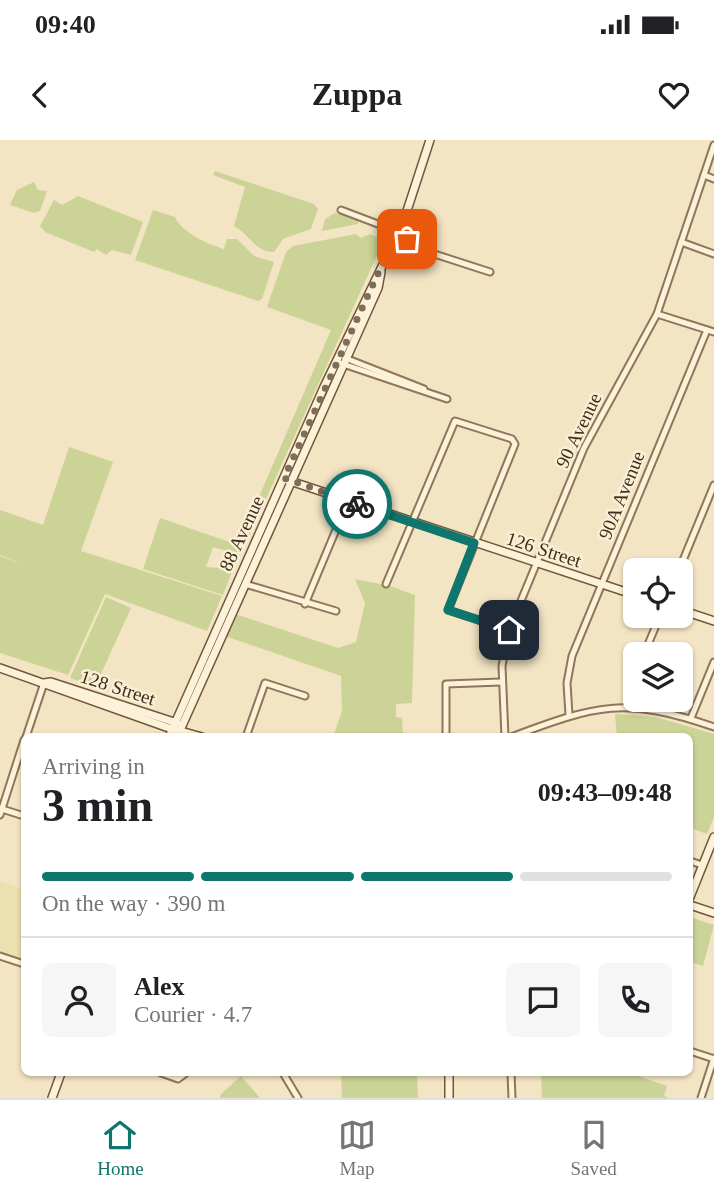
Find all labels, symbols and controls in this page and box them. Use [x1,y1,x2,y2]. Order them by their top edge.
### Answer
text: 09:40 [35,10,96,39]
icon: back [21,76,59,114]
text: Zuppa [312,76,402,112]
icon: heart [655,76,693,114]
pin [377,209,437,269]
icon: bag [388,220,426,258]
street label: 90 Avenue [551,389,606,471]
street label: 90A Avenue [594,448,649,542]
courier [322,469,392,539]
icon: bike [338,485,376,523]
street label: 88 Avenue [215,492,268,574]
street label: 126 Street [504,528,585,572]
map controls [623,558,693,712]
button: locate [623,558,693,628]
pin [479,600,539,660]
icon: home [490,611,528,649]
button: layers [623,642,693,712]
street label: 128 Street [78,666,159,710]
text: Arriving in [42,754,145,779]
text: 09:43–09:48 [538,778,672,807]
text: 3 min [42,780,153,831]
text: On the way · 390 m [42,891,225,916]
button: person [42,963,116,1037]
button: chat [506,963,580,1037]
button: phone [598,963,672,1037]
text: Alex [134,972,185,1001]
text: Courier · 4.7 [134,1002,252,1027]
tab: Home [97,1116,144,1180]
tab: Map [338,1116,376,1180]
tab: Saved [570,1116,617,1180]

